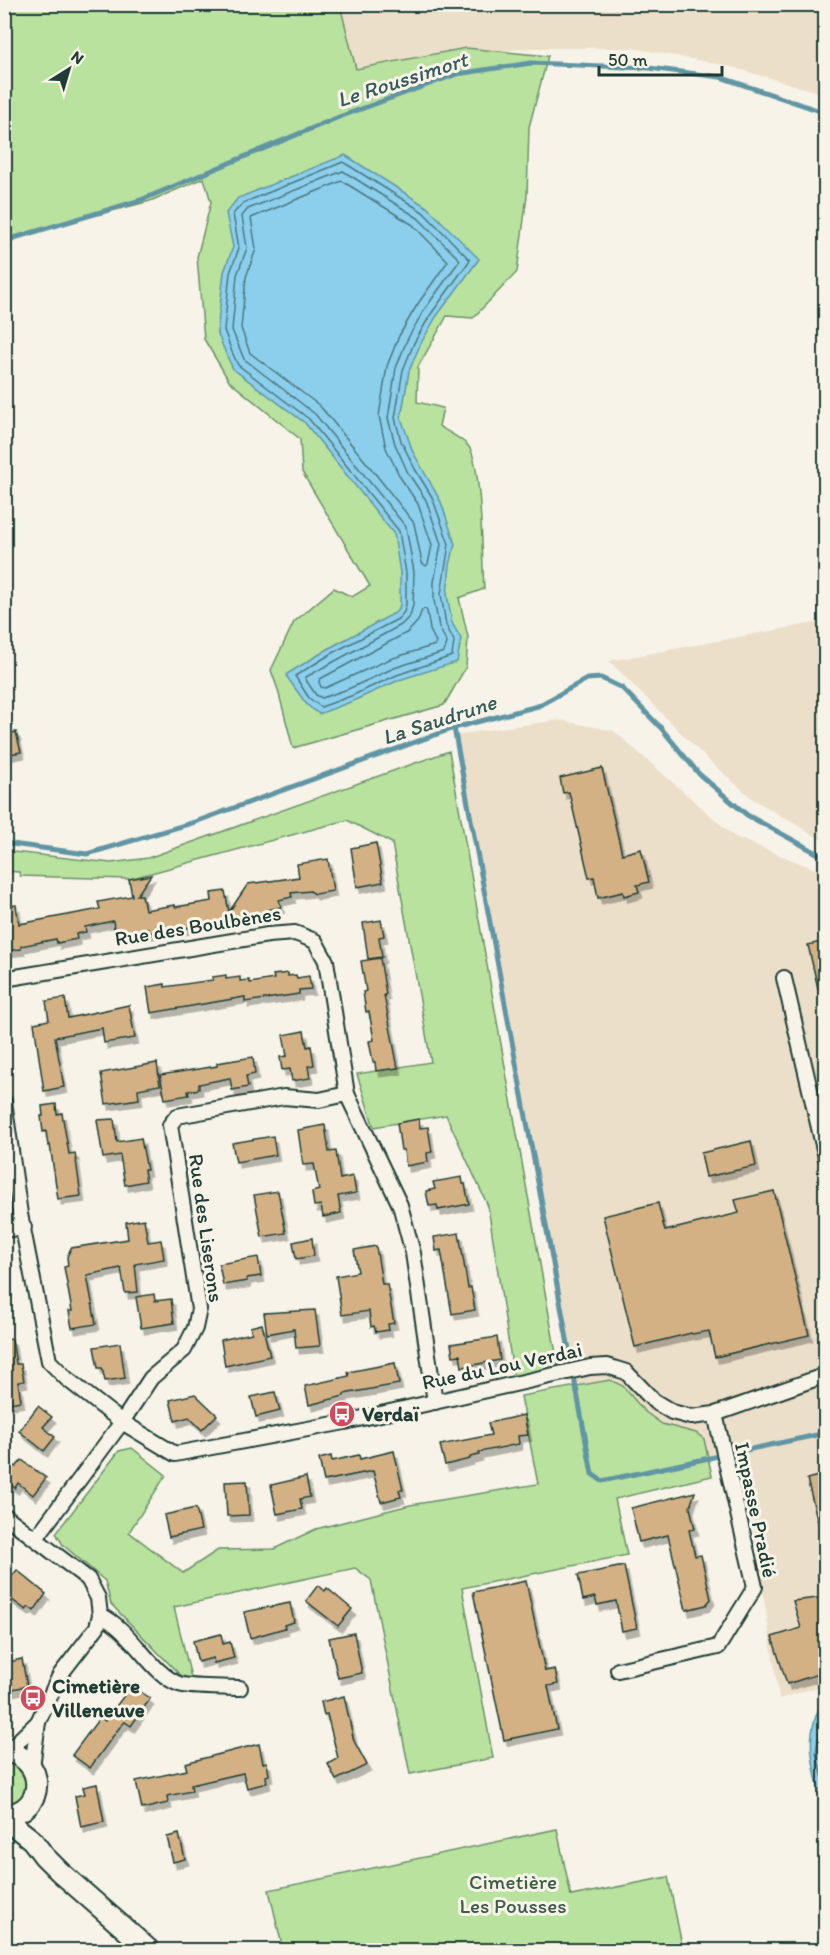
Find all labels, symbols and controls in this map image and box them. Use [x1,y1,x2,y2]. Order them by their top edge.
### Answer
north arrow [39,39,99,99]
scale bar [599,39,722,77]
water label: Le Roussimort [334,45,472,113]
text: N [68,47,88,68]
text: 50 m [608,49,648,71]
water label: La Saudrune [379,688,501,751]
street label: Rue des Boulbènes [113,900,283,951]
street label: Rue des Liserons [184,1152,229,1304]
street label: Rue du Lou Verdai [420,1336,584,1395]
bus stop icon: Verdaï [327,1399,357,1429]
place label: Verdaï [362,1401,419,1426]
street label: Impasse Pradié [730,1440,783,1580]
place label: Cimetière Villeneuve [52,1673,145,1722]
bus stop icon: Cimetière Villeneuve [18,1683,48,1713]
park label: Cimetière Les Pousses [459,1869,567,1918]

